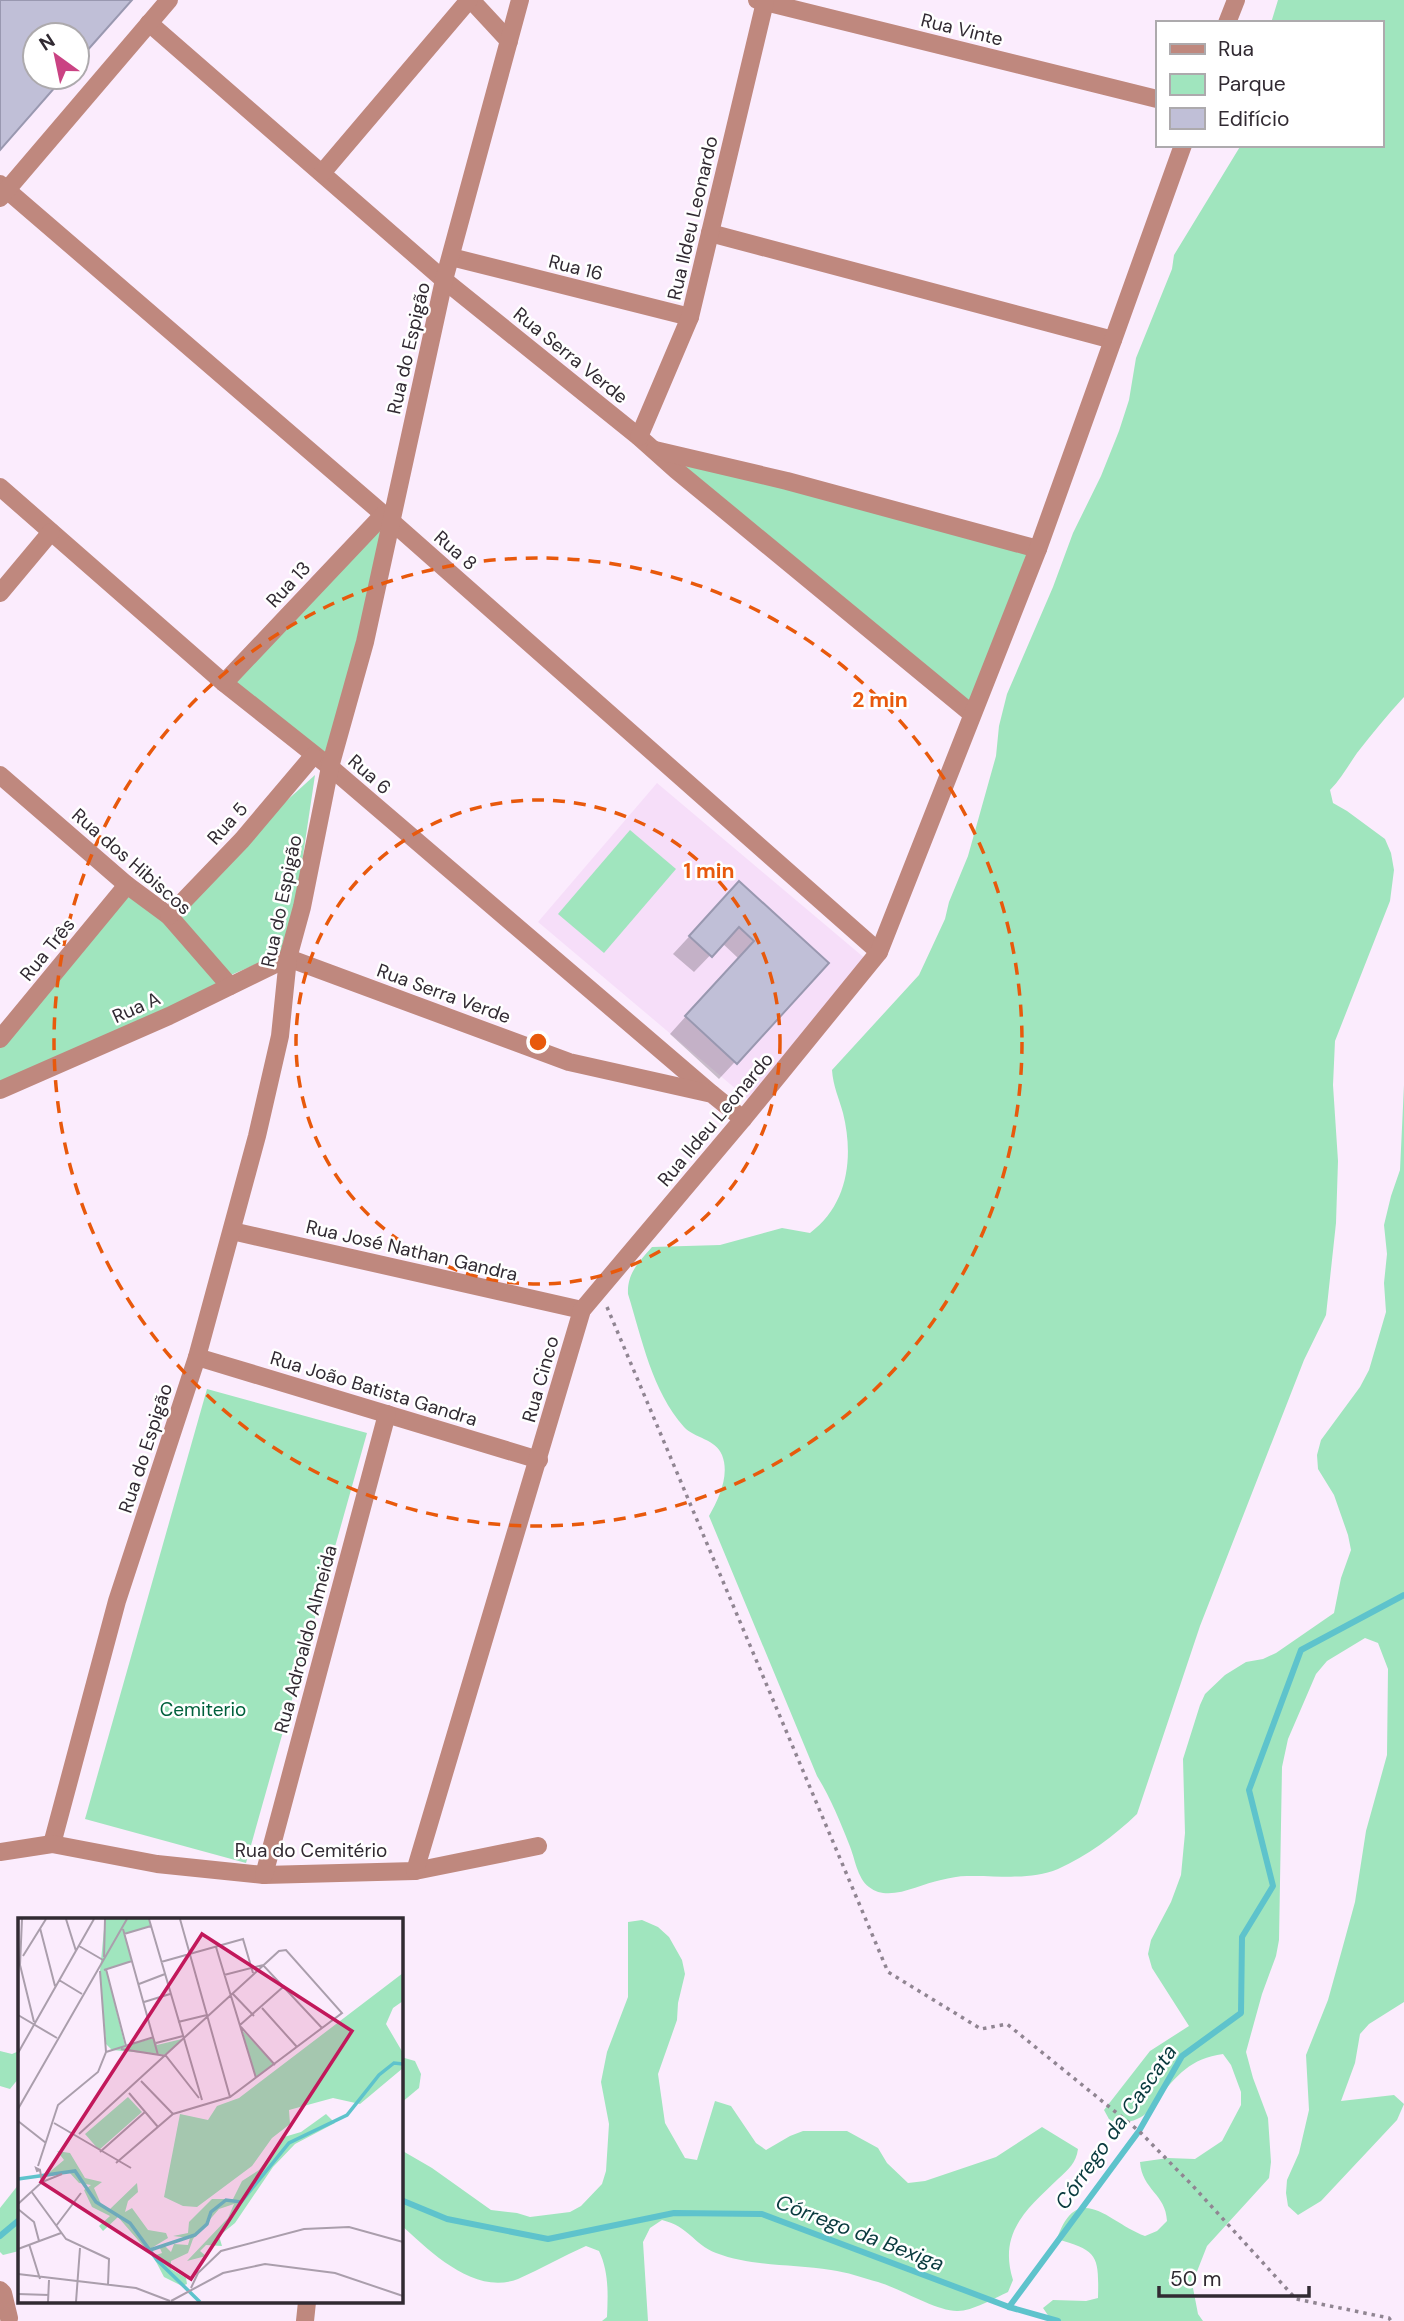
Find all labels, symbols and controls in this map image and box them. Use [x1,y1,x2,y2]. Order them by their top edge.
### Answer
street label: Rua Vinte [918,7,1006,52]
north arrow [21,21,91,91]
legend [1156,21,1383,147]
text: N [34,28,60,56]
text: Rua [1218,35,1254,63]
text: Parque [1218,70,1286,98]
text: Edifício [1218,105,1289,133]
street label: Rua Ildeu Leonardo [661,134,724,303]
street label: Rua 16 [546,249,606,286]
street label: Rua do Espigão [381,280,436,417]
street label: Rua Serra Verde [508,301,633,409]
street label: Rua 8 [429,525,482,576]
street label: Rua 13 [261,556,316,613]
text: 2 min [852,686,908,714]
street label: Rua 6 [343,749,397,800]
street label: Rua 5 [202,797,253,850]
street label: Rua dos Hibiscos [67,803,197,920]
street label: Rua do Espigão [255,833,308,970]
text: 1 min [683,857,735,885]
street label: Rua Três [14,913,80,986]
street label: Rua Serra Verde [374,958,514,1029]
street label: Rua A [108,986,165,1029]
centre of rings [526,1030,550,1054]
street label: Rua Ildeu Leonardo [652,1047,779,1192]
street label: Rua José Nathan Gandra [304,1214,520,1287]
street label: Rua Cinco [516,1333,565,1425]
street label: Rua João Batista Gandra [267,1345,481,1432]
street label: Rua do Espigão [113,1380,178,1516]
street label: Rua Adroaldo Almeida [268,1542,343,1736]
park label: Cemiterio [160,1697,246,1722]
street label: Rua do Cemitério [235,1838,387,1863]
inset map [18,1918,402,2304]
water label: Córrego da Cascata [1049,2039,1183,2215]
water label: Córrego da Bexiga [772,2188,948,2278]
scale bar [1159,2254,1310,2298]
text: 50 m [1170,2265,1221,2293]

